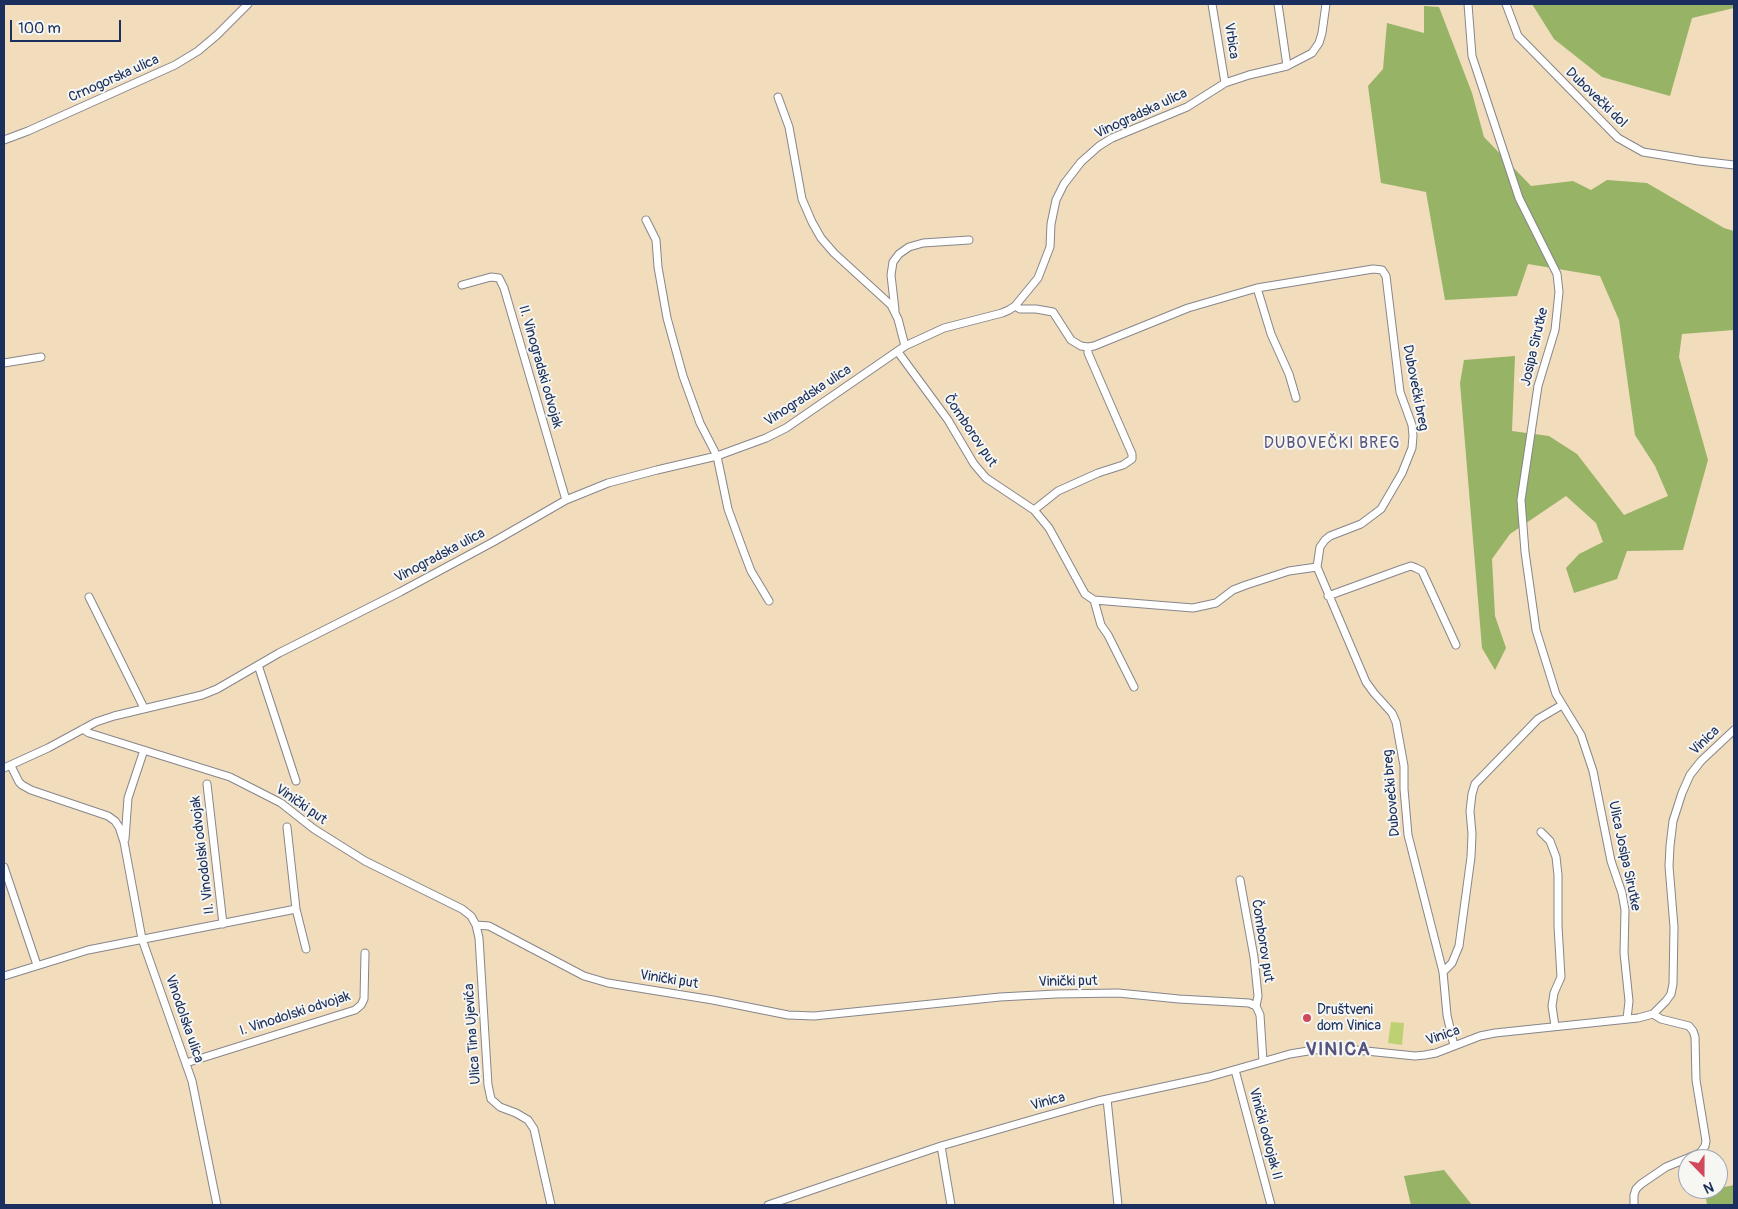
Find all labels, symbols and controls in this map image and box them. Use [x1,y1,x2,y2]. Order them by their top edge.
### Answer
scale bar [12,10,124,42]
text: 100 m [18,19,61,38]
street label: Vrbica [1220,22,1242,60]
street label: Crnogorska ulica [66,52,162,106]
street label: Dubovečki dol [1562,64,1630,132]
street label: Vinogradska ulica [1092,85,1190,143]
street label: II. Vinogradski odvojak [514,304,566,430]
street label: Josipa Sirutke [1518,306,1552,388]
street label: Dubovečki breg [1398,344,1432,432]
street label: Vinogradska ulica [761,362,855,430]
street label: Čomborov put [940,392,1000,470]
district label: DUBOVEČKI BREG [1262,434,1402,454]
street label: Vinogradska ulica [392,525,488,587]
street label: Vinica [1687,723,1723,759]
street label: Dubovečki breg [1380,749,1404,837]
street label: Vinički put [272,781,330,829]
street label: II. Vinodolski odvojak [187,795,219,915]
street label: Ulica Josipa Sirutke [1604,799,1644,913]
street label: Čomborov put [1247,898,1277,984]
street label: Vinički put [639,967,699,993]
street label: Vinodolska ulica [161,973,207,1065]
street label: Vinički put [1038,973,1098,991]
street label: Ulica Tina Ujevića [461,983,485,1085]
street label: I. Vinodolski odvojak [238,988,352,1040]
place label: Društveni dom Vinica [1317,1002,1381,1034]
marker: Društveni dom Vinica [1301,1012,1313,1024]
street label: Vinica [1424,1022,1462,1050]
district label: VINICA [1305,1039,1371,1061]
street label: Vinički odvojak II [1245,1086,1285,1182]
street label: Vinica [1029,1089,1067,1115]
north arrow [1678,1149,1728,1199]
text: N [1701,1178,1716,1197]

